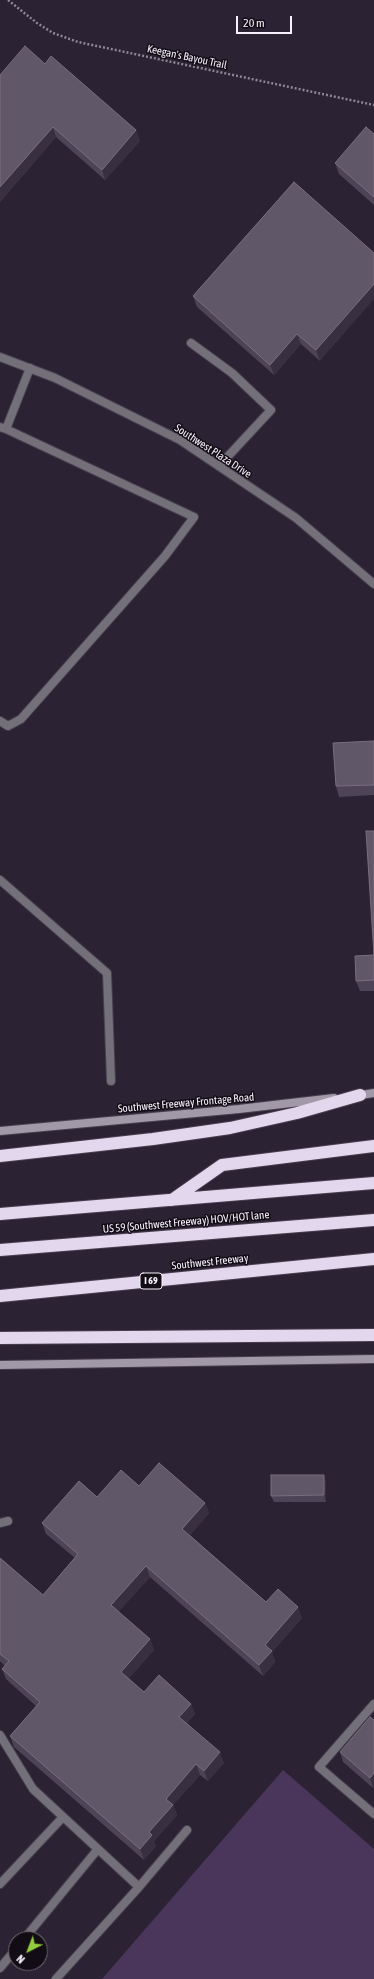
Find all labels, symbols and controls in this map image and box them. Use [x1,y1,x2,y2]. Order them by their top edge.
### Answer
scale bar [238,8,294,34]
text: 20 m [243,16,265,30]
street label: Keegan's Bayou Trail [146,42,228,72]
street label: Southwest Plaza Drive [172,421,254,481]
street label: Southwest Freeway Frontage Road [117,1090,255,1116]
street label: US 59 (Southwest Freeway) HOV/HOT lane [102,1208,270,1236]
street label: Southwest Freeway [171,1251,249,1273]
road number: I 69 [140,1273,162,1289]
north arrow [8,1931,48,1971]
text: N [14,1953,27,1966]

